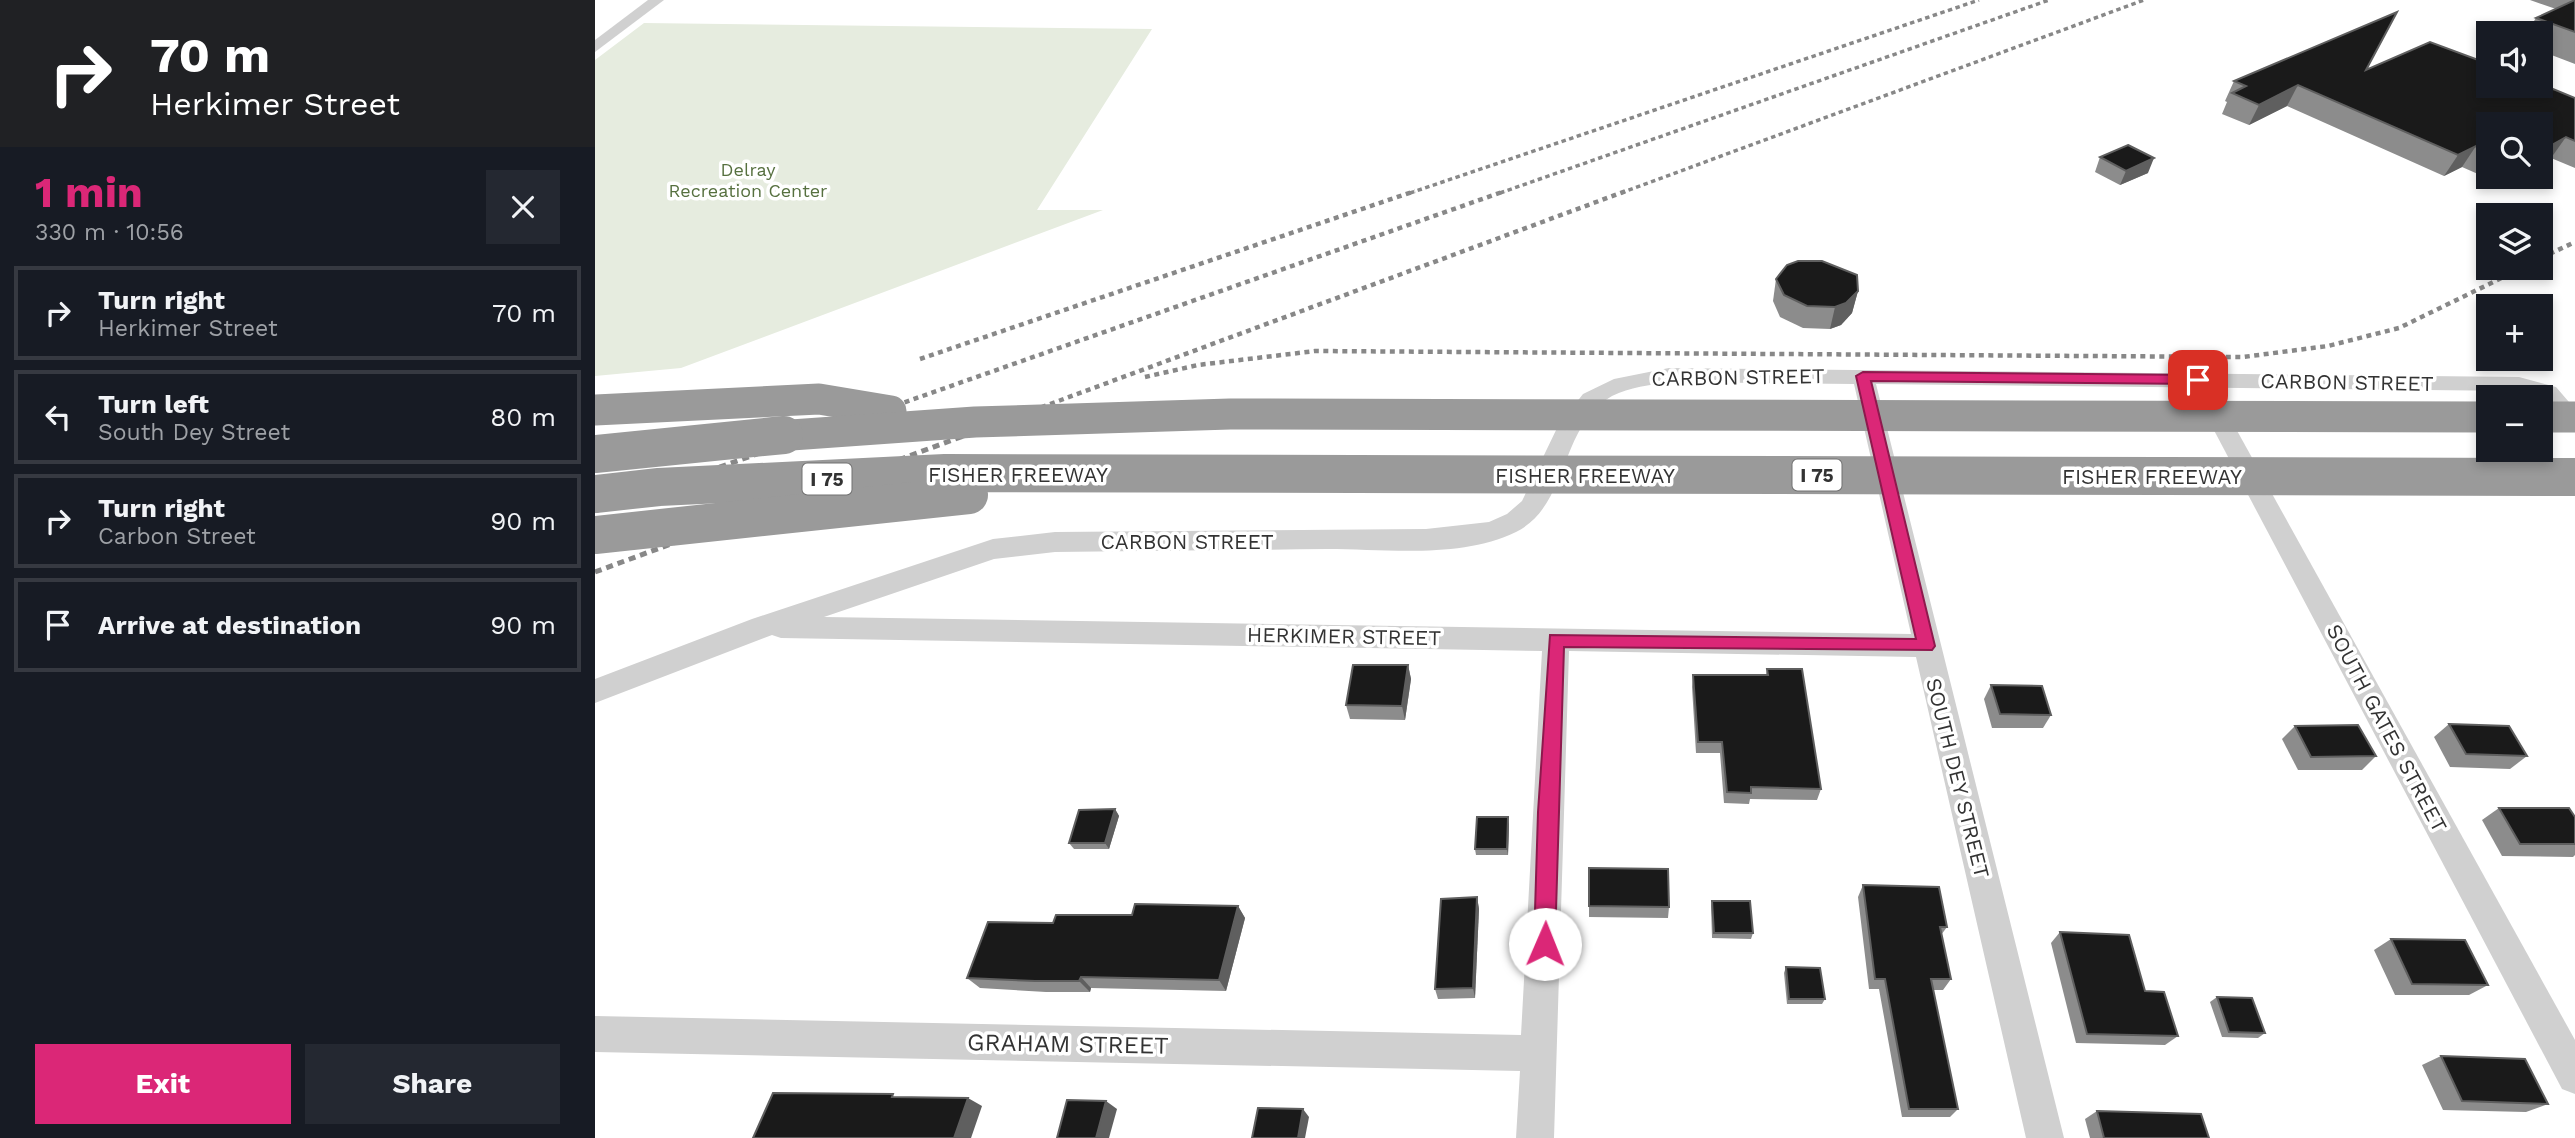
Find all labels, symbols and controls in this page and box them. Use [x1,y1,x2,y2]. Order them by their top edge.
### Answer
map controls [2476,21,2553,462]
button: sound [2476,21,2553,98]
text: 70 m [150,26,270,84]
icon: right [35,28,126,119]
text: Herkimer Street [150,85,400,123]
button: search [2476,112,2553,189]
park label: Delray Recreation Center [669,159,827,201]
text: 1 min [35,168,143,217]
button: close [486,170,560,244]
button: layers [2476,203,2553,280]
text: 330 m · 10:56 [35,219,184,246]
text: Turn right [98,285,225,315]
icon: right [39,294,77,332]
button: + [2476,294,2553,371]
text: 70 m [492,298,556,328]
text: Herkimer Street [98,315,278,342]
pin [2168,350,2228,410]
icon: arrive [2179,361,2217,399]
street label: CARBON STREET [1651,363,1825,391]
street label: CARBON STREET [2260,368,2434,396]
button: − [2476,385,2553,462]
text: Turn left [98,389,209,419]
icon: left [39,398,77,436]
text: 80 m [490,402,556,432]
text: South Dey Street [98,419,290,446]
road number: I 75 [1793,460,1841,490]
street label: FISHER FREEWAY [928,462,1108,487]
street label: FISHER FREEWAY [1495,463,1675,488]
road number: I 75 [803,464,851,494]
street label: FISHER FREEWAY [2062,464,2242,489]
text: Turn right [98,493,225,523]
icon: right [39,502,77,540]
text: 90 m [490,506,556,536]
text: Carbon Street [98,523,256,550]
street label: CARBON STREET [1100,529,1274,554]
icon: arrive [39,606,77,644]
text: Arrive at destination [98,610,361,640]
text: 90 m [490,610,556,640]
street label: SOUTH GATES STREET [2321,620,2453,837]
street label: HERKIMER STREET [1247,622,1442,650]
street label: SOUTH DEY STREET [1921,675,1995,881]
position arrow [1508,907,1582,981]
street label: GRAHAM STREET [967,1028,1169,1060]
button: Exit [35,1044,291,1124]
button: Share [305,1044,560,1124]

